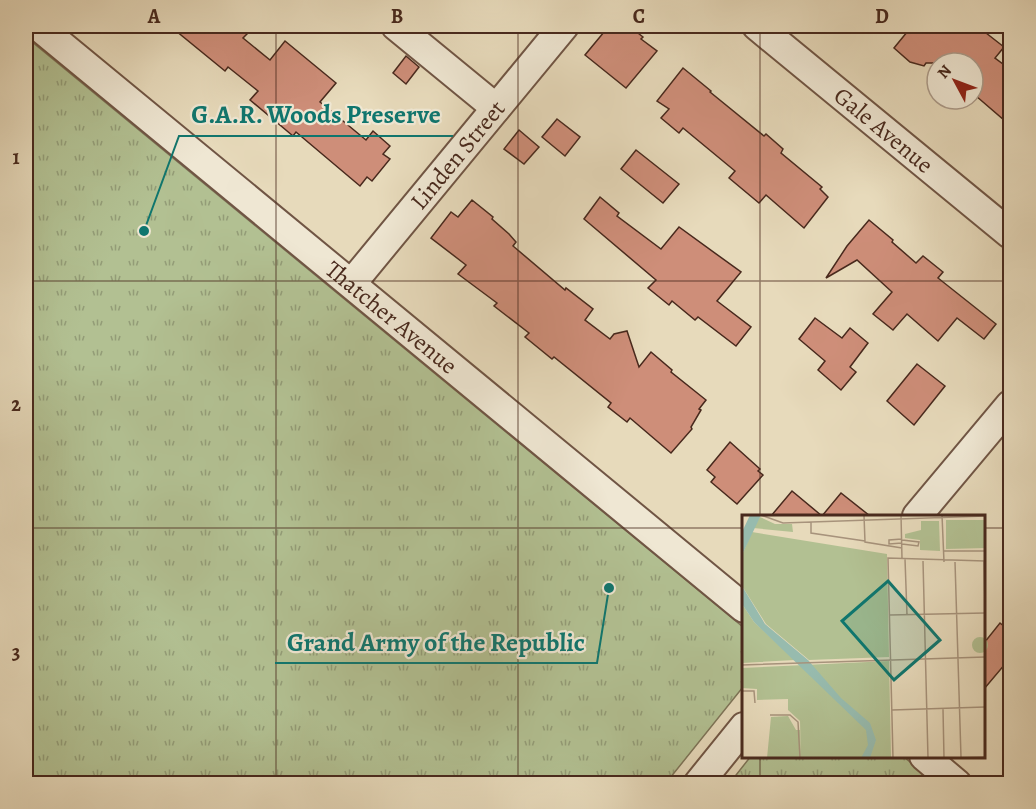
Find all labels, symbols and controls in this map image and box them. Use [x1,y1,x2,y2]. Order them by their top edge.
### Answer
text: A [147,3,161,30]
text: B [391,3,403,30]
text: C [633,3,645,30]
text: D [875,3,889,30]
north arrow [925,51,985,111]
text: N [932,60,957,83]
street label: Gale Avenue [827,80,940,181]
callout: G.A.R. Woods Preserve [179,92,453,136]
street label: Linden Street [403,94,512,216]
text: G.A.R. Woods Preserve [191,97,441,132]
text: 1 [12,144,20,171]
street label: Thatcher Avenue [319,253,464,381]
text: 2 [11,391,21,418]
inset map [742,515,985,758]
callout: Grand Army of the Republic [275,619,597,663]
text: Grand Army of the Republic [287,625,585,660]
text: 3 [12,639,20,666]

